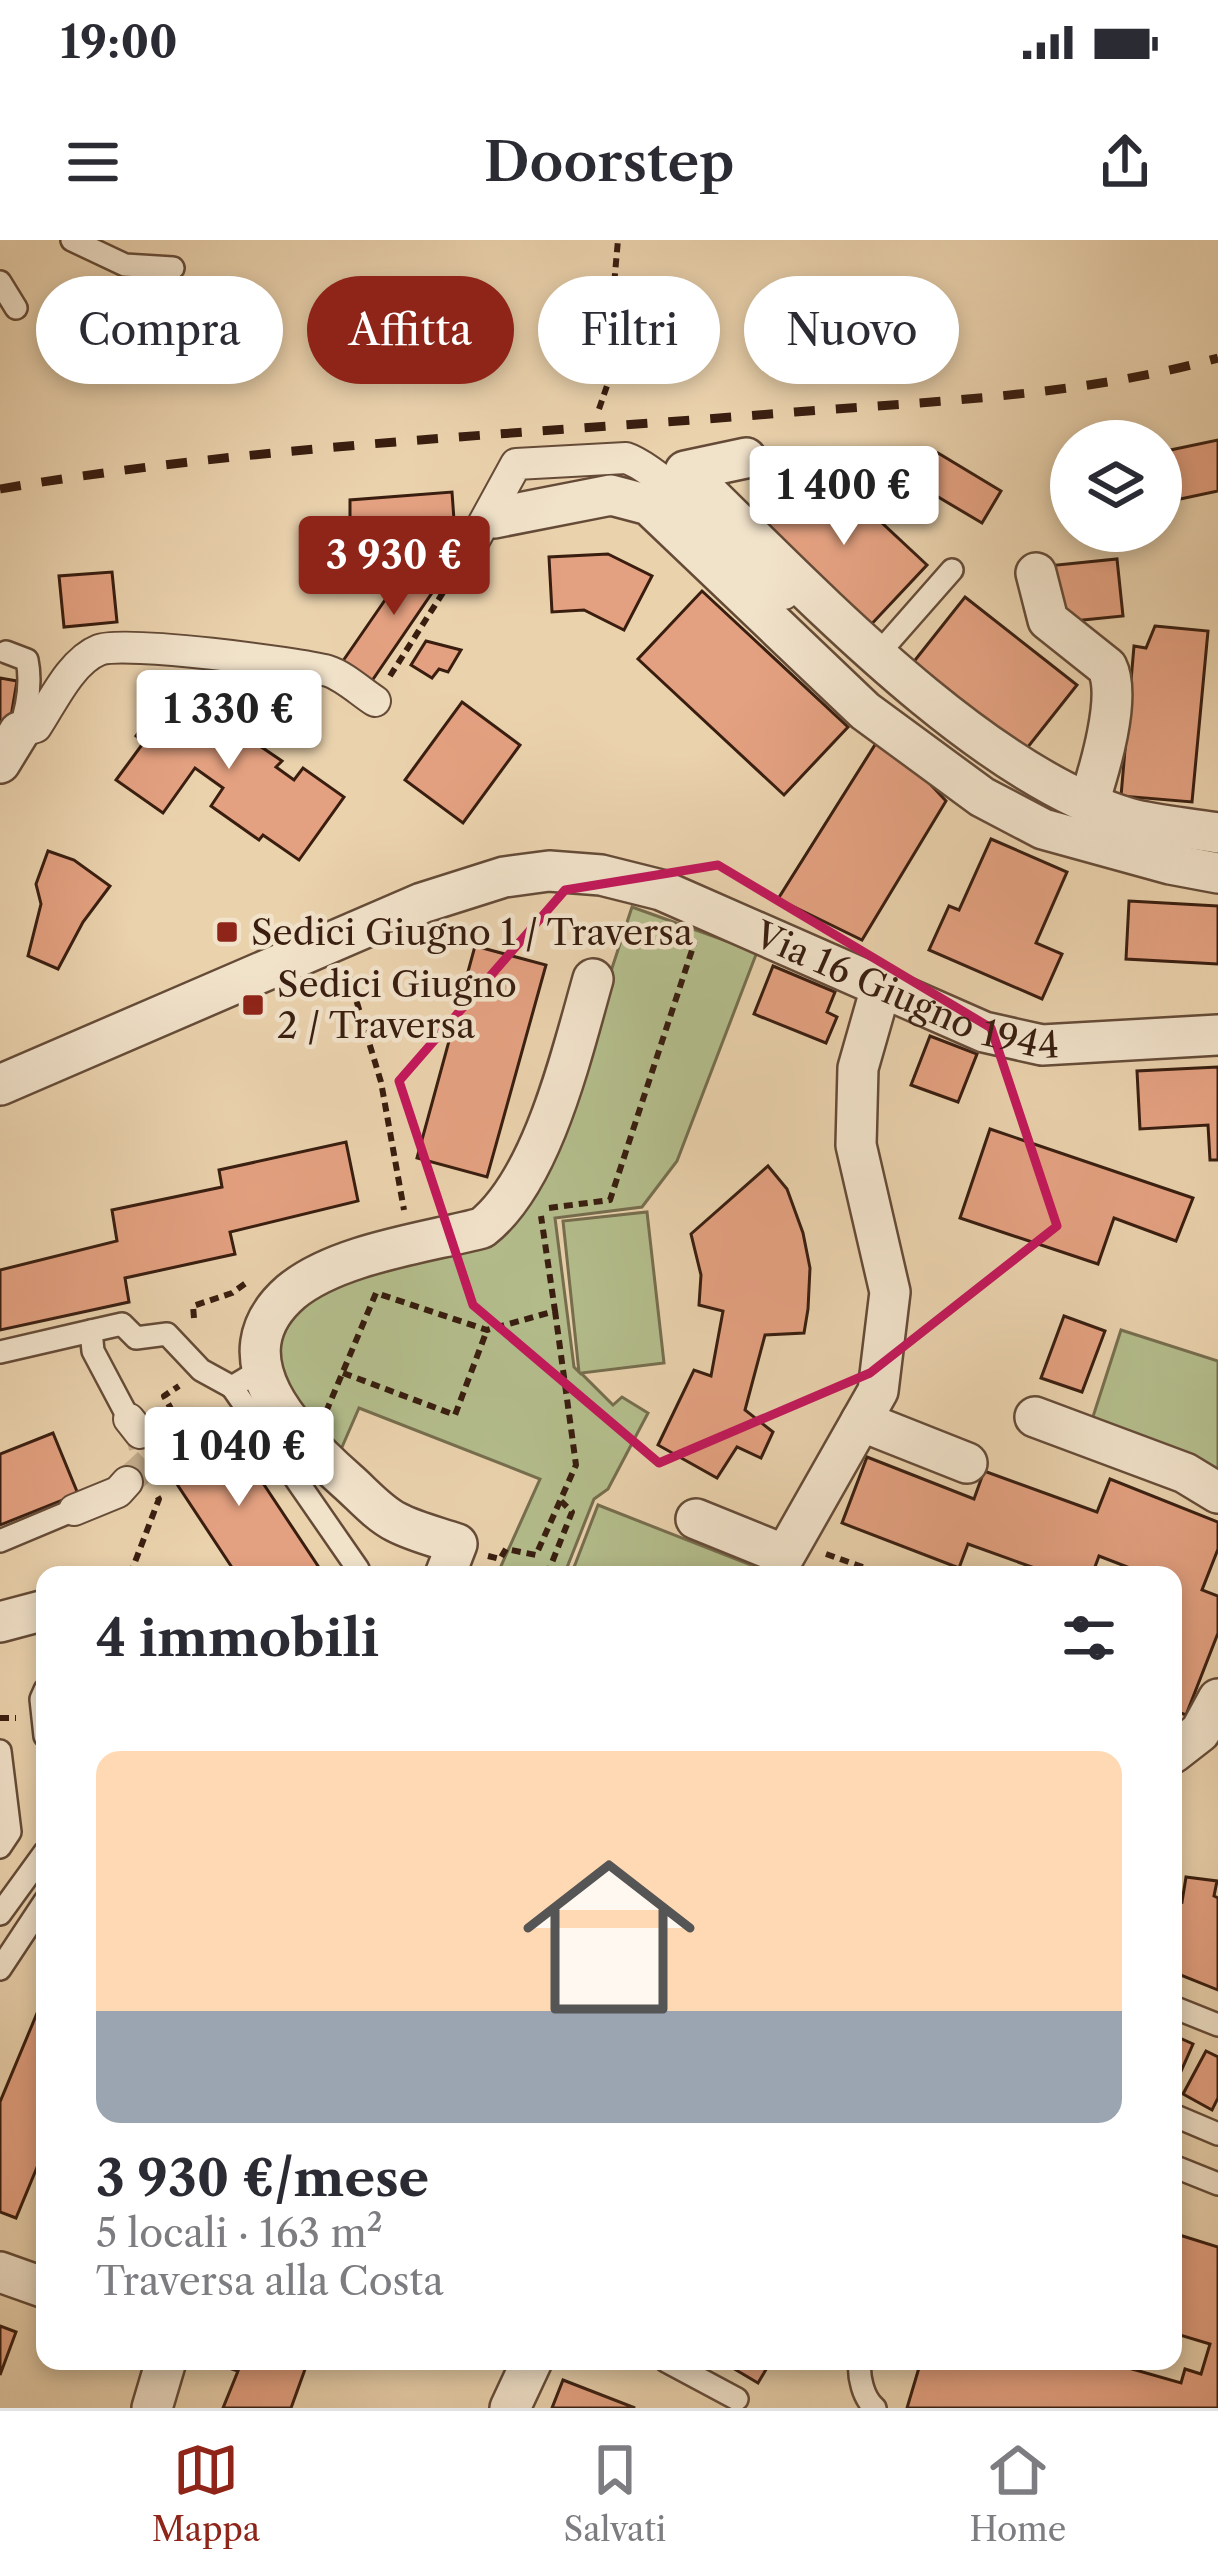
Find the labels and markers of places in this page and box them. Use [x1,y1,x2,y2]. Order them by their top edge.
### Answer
pin: 1 400 € [733,446,955,548]
pin: 3 930 € [283,516,505,618]
pin: 1 330 € [118,670,340,772]
place label: Sedici Giugno 1 / Traversa [251,910,693,954]
marker: Sedici Giugno 1 / Traversa [214,919,240,945]
place label: Sedici Giugno 2 / Traversa [277,962,517,1047]
marker: Sedici Giugno 2 / Traversa [240,992,266,1018]
pin: 1 040 € [128,1407,350,1509]

